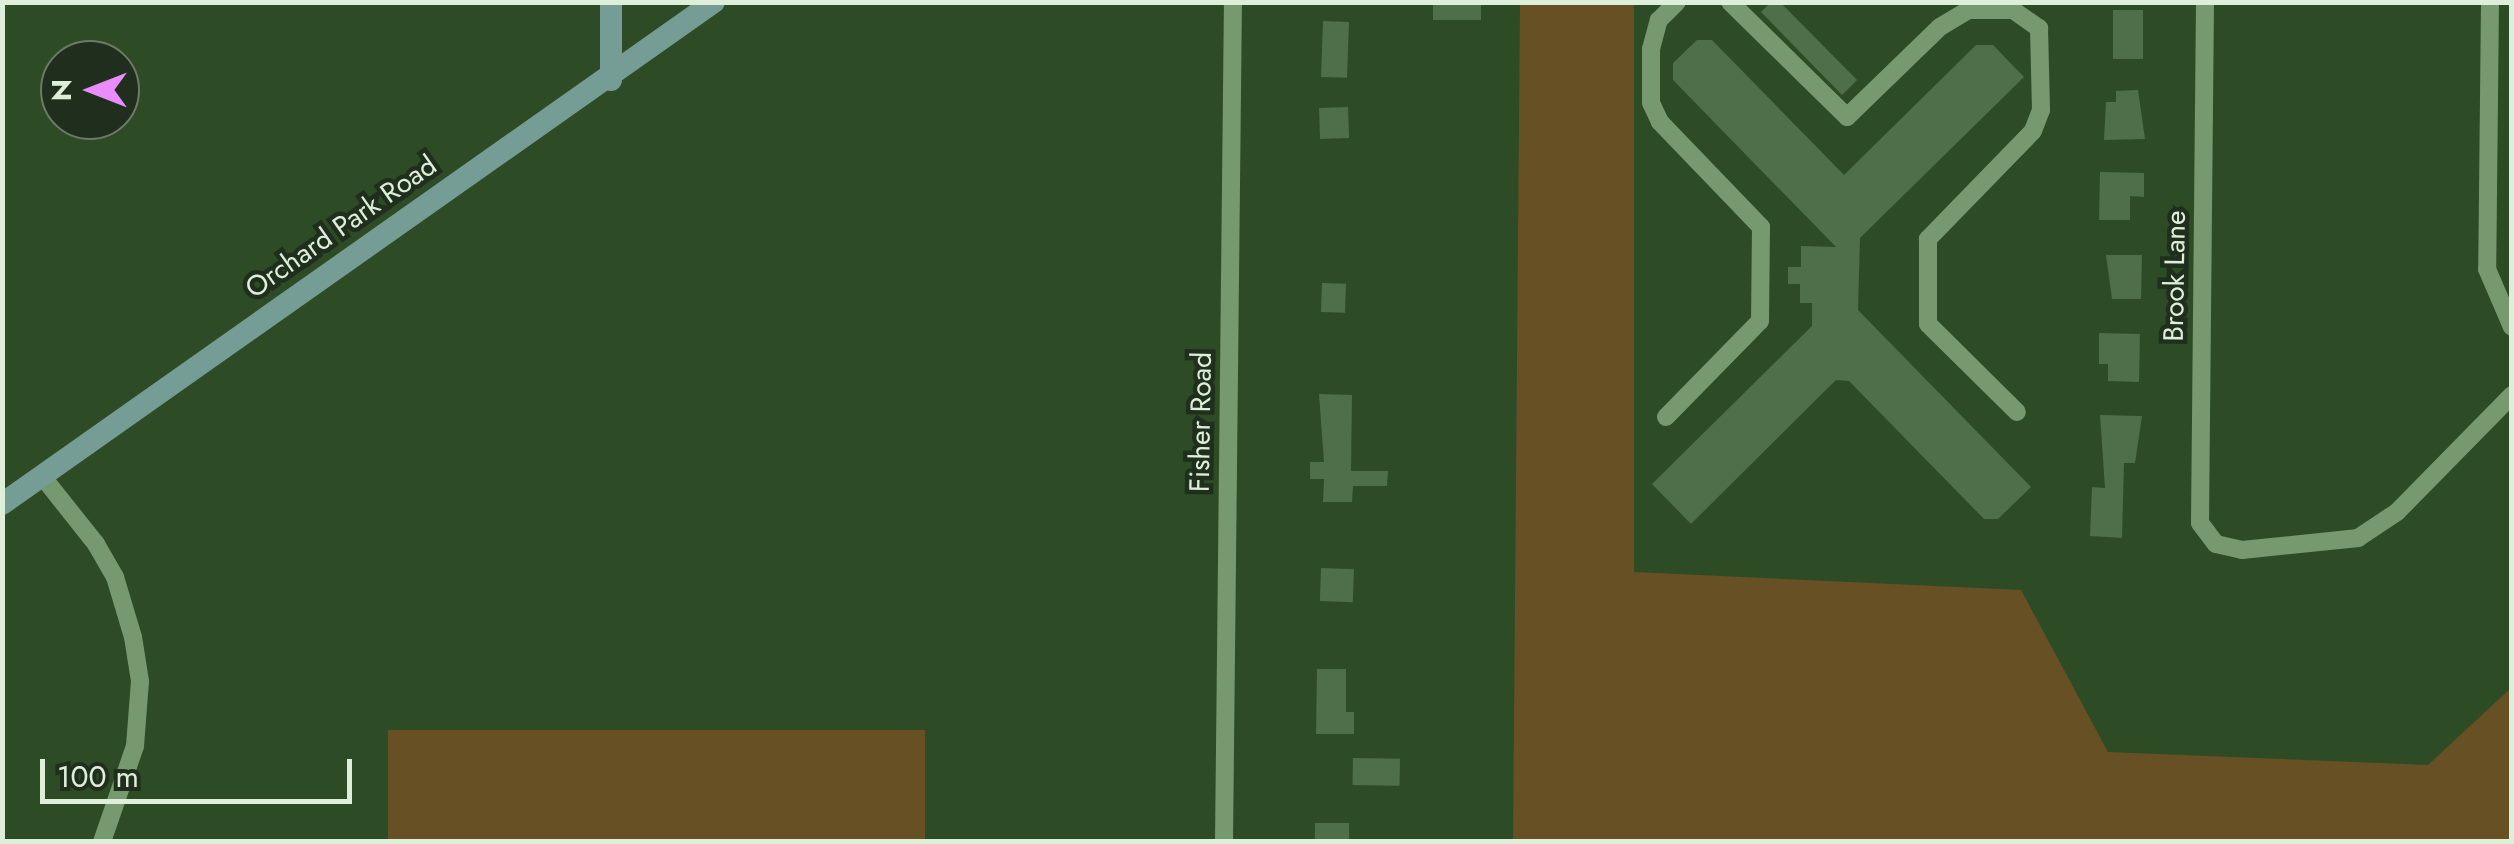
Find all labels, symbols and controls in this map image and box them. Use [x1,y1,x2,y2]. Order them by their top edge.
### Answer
north arrow [40,40,140,140]
text: N [41,79,82,101]
street label: Orchard Park Road [239,149,443,305]
street label: Brook Lane [2157,210,2193,342]
street label: Fisher Road [1183,352,1219,492]
scale bar [45,739,358,801]
text: 100 m [57,755,139,798]

